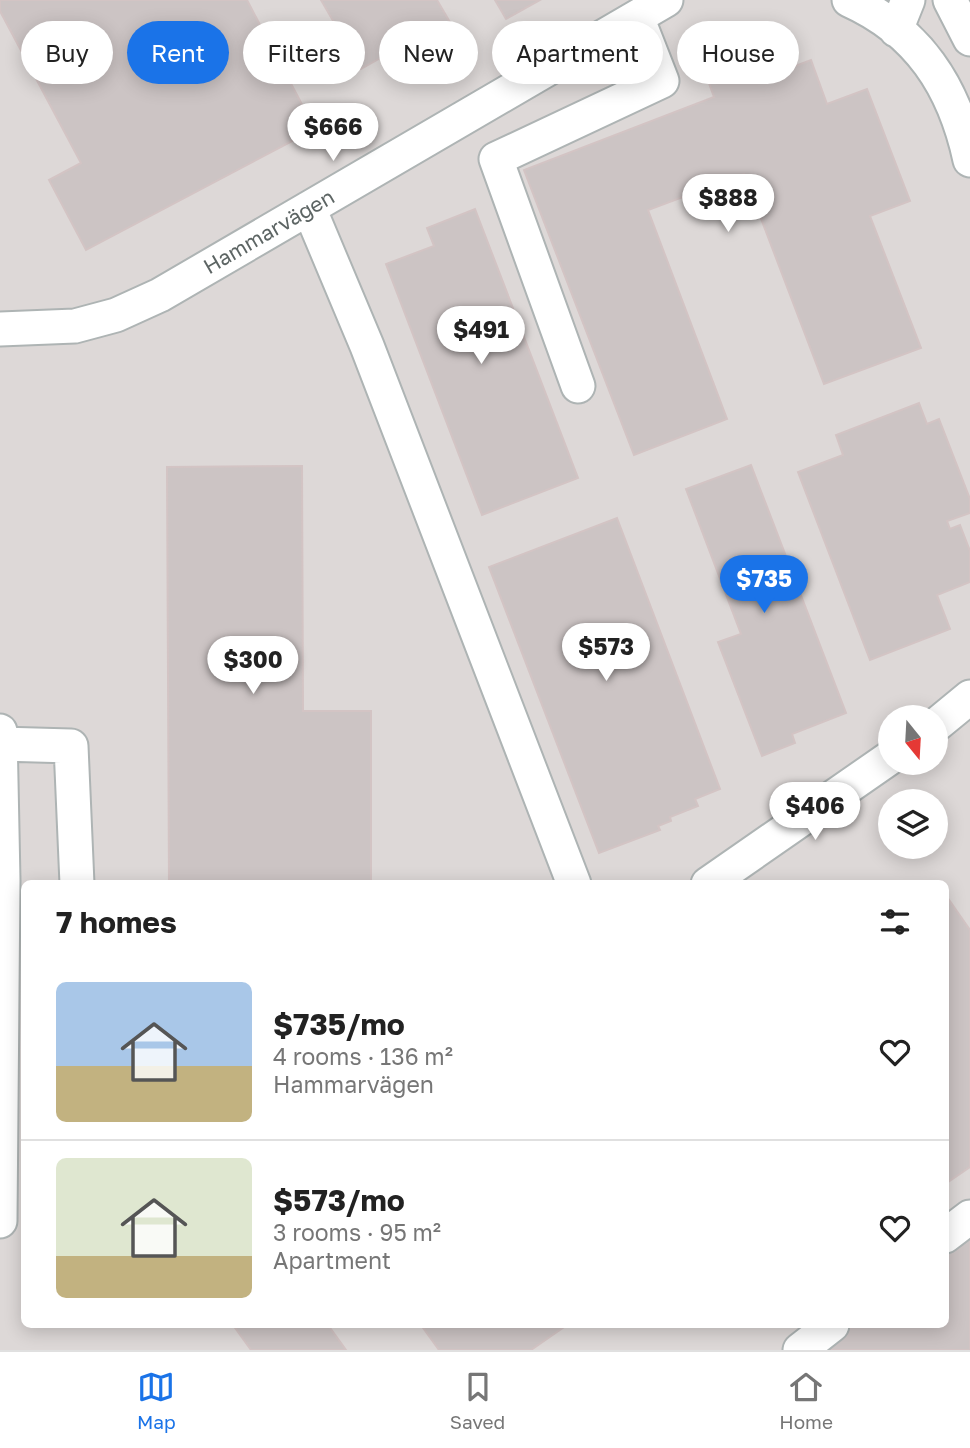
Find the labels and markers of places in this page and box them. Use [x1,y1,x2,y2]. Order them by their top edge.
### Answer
pin: $666 [292,104,374,163]
pin: $888 [687,174,769,234]
pin: $491 [440,306,522,366]
pin: $735 [723,556,805,615]
pin: $573 [565,624,647,683]
pin: $300 [212,636,294,696]
pin: $406 [774,782,856,842]

